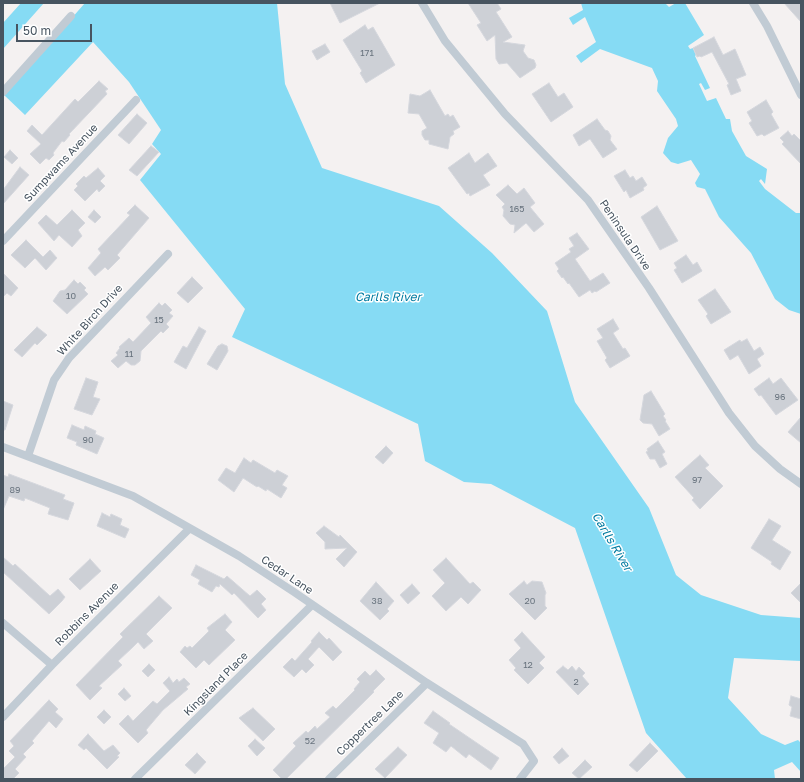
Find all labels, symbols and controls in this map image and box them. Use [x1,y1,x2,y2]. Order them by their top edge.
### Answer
scale bar [18,16,94,42]
text: 50 m [23,23,51,38]
house number: 171 [360,48,374,58]
street label: Sumpwams Avenue [21,121,101,205]
street label: Peninsula Drive [597,197,653,273]
house number: 165 [509,204,525,214]
street label: White Birch Drive [55,282,125,358]
water label: Carlls River [355,290,421,304]
house number: 10 [66,291,76,301]
house number: 15 [154,315,164,325]
house number: 11 [125,349,133,359]
house number: 96 [775,392,785,402]
house number: 90 [82,435,94,445]
house number: 97 [692,475,702,485]
house number: 89 [10,485,20,495]
water label: Carlls River [589,510,635,574]
street label: Cedar Lane [259,553,315,597]
street label: Robbins Avenue [52,579,122,649]
house number: 38 [372,596,382,606]
house number: 20 [525,596,535,606]
street label: Kingsland Place [181,649,251,719]
house number: 12 [523,660,533,670]
house number: 2 [573,677,579,687]
street label: Coppertree Lane [334,688,406,758]
house number: 52 [305,736,315,746]

